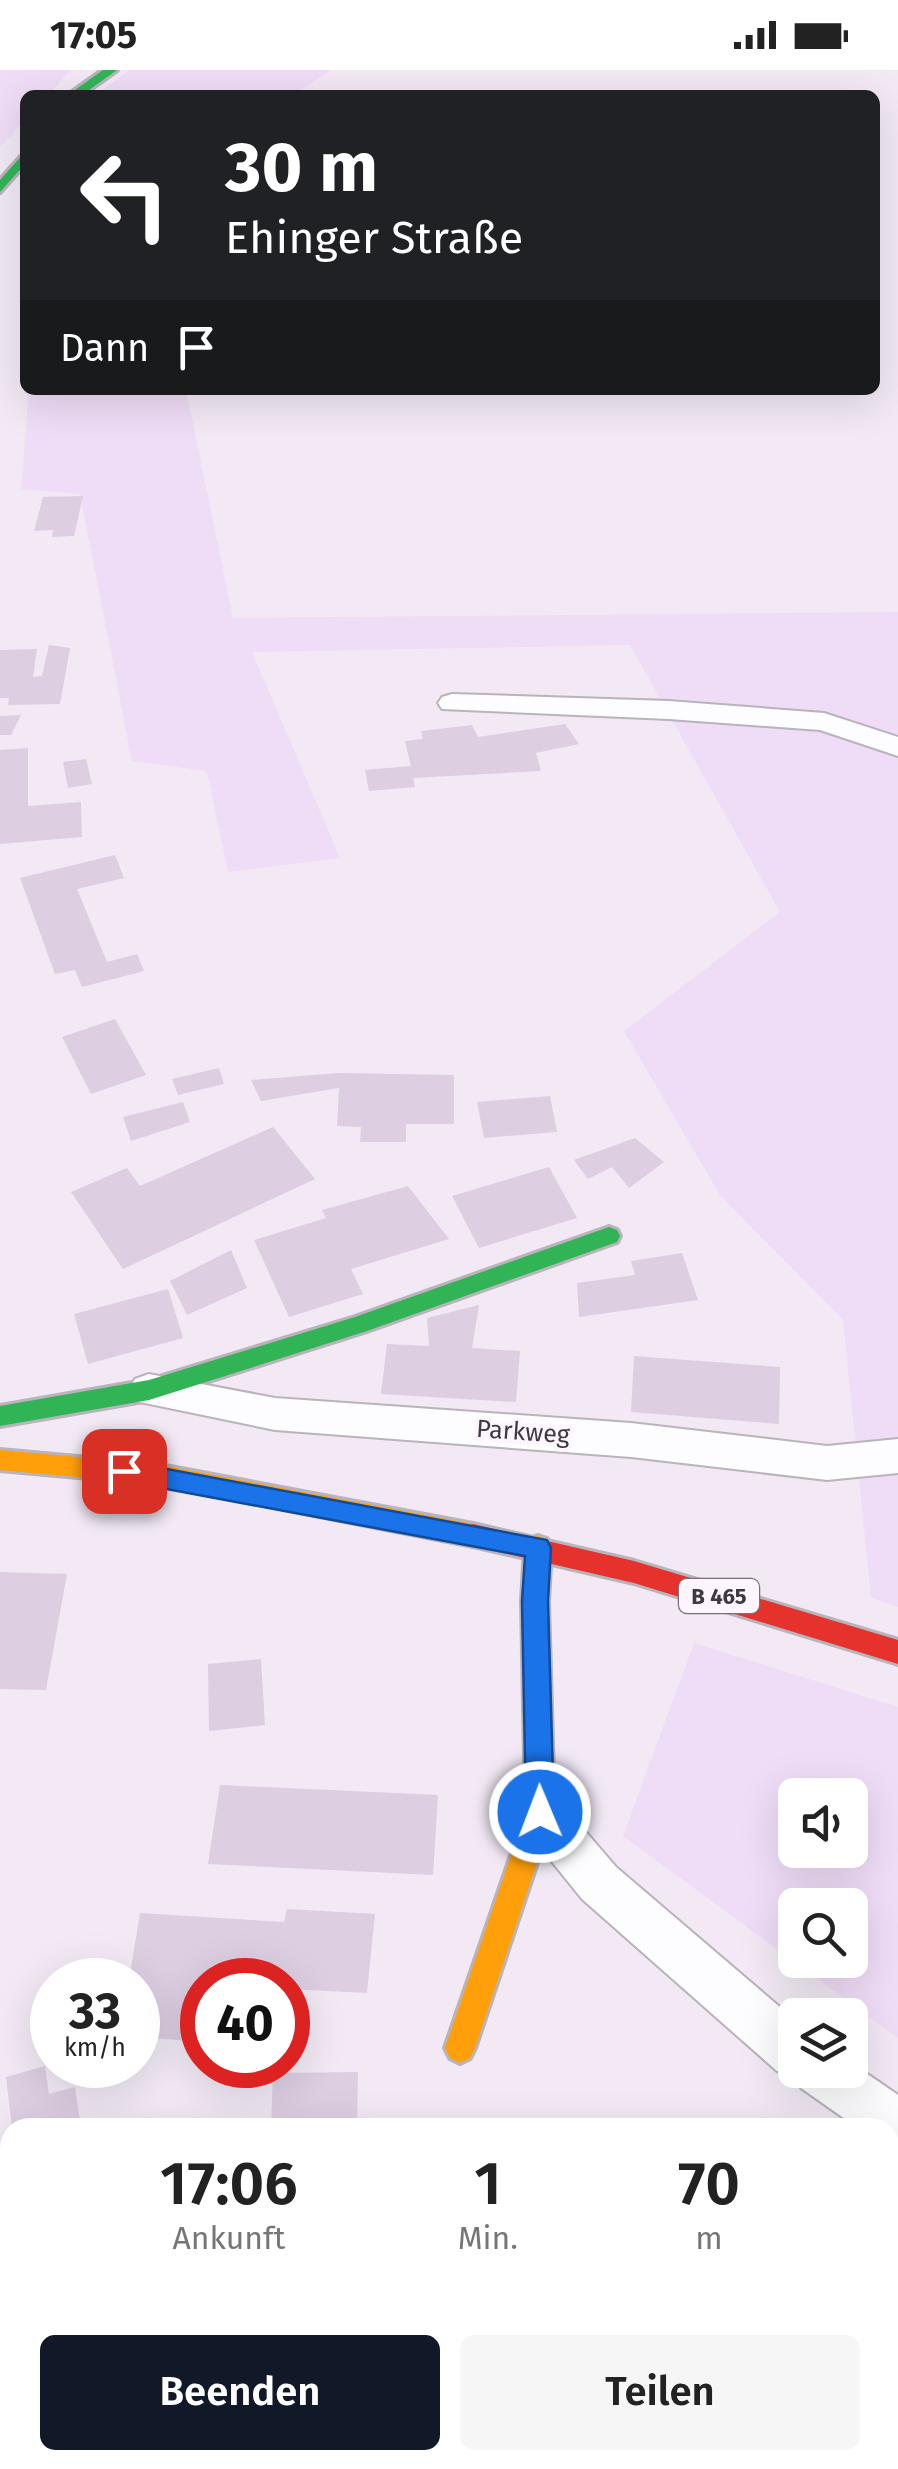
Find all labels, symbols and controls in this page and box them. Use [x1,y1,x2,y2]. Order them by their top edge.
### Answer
text: 17:05 [50,12,137,58]
text: 30 m [225,126,378,210]
icon: left [60,130,190,260]
text: Ehinger Straße [225,211,523,265]
icon: arrive [169,320,224,375]
text: Dann [60,325,149,371]
street label: Parkweg [475,1414,571,1450]
pin [82,1429,167,1514]
icon: arrive [97,1444,152,1499]
road number: B 465 [679,1579,759,1613]
position arrow [488,1760,592,1864]
map controls [778,1778,868,2088]
button: sound [778,1778,868,1868]
button: search [778,1888,868,1978]
speed limit sign: 40 [180,1958,310,2088]
text: 33 [69,1981,121,2041]
button: layers [778,1998,868,2088]
text: km/h [64,2033,126,2063]
text: 17:06 [160,2148,298,2220]
text: 1 [474,2148,502,2220]
text: 70 [678,2148,740,2220]
text: Ankunft [172,2219,285,2257]
text: Min. [458,2219,518,2257]
text: m [695,2219,723,2257]
button: Beenden [40,2335,440,2450]
button: Teilen [460,2335,860,2450]

